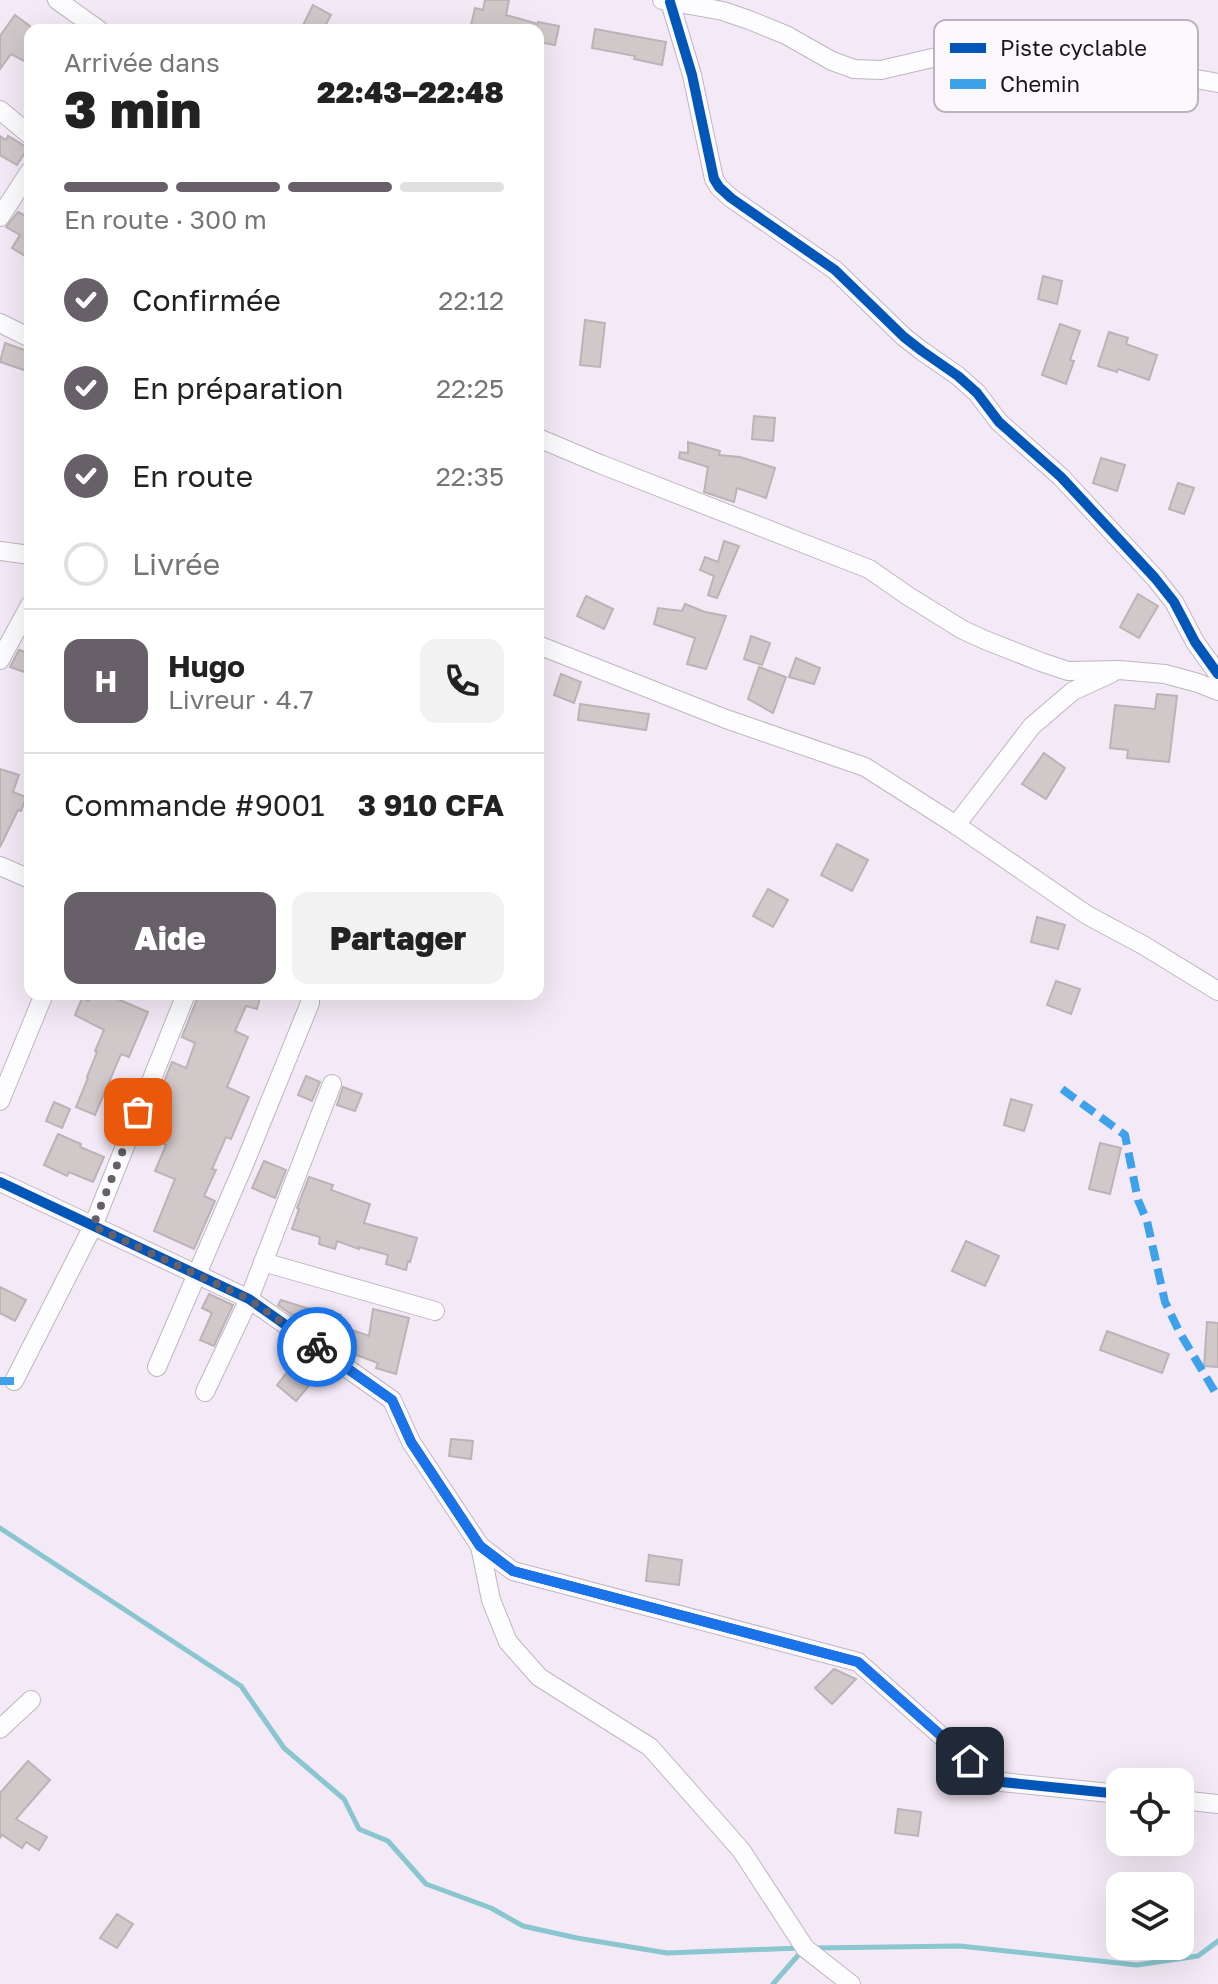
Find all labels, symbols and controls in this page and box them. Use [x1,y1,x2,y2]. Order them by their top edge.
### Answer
legend [934,20,1198,112]
text: Piste cyclable [1000,34,1147,61]
text: Arrivée dans [64,47,220,78]
text: Chemin [1000,70,1080,97]
text: 22:43–22:48 [317,74,504,110]
text: 3 min [64,77,201,139]
text: En route · 300 m [64,204,267,235]
icon: check [64,278,108,322]
text: Confirmée [132,282,281,318]
text: 22:12 [438,285,504,316]
icon: check [64,366,108,410]
text: En préparation [132,370,343,406]
text: 22:25 [436,373,504,404]
icon: check [64,454,108,498]
text: En route [132,458,253,494]
text: 22:35 [436,461,504,492]
text: Livrée [132,546,220,582]
button: phone [420,639,504,723]
text: Hugo [168,648,245,684]
text: H [95,663,117,699]
text: Livreur · 4.7 [168,684,313,715]
text: Commande #9001 [64,787,325,823]
text: 3 910 CFA [358,787,504,823]
button: Aide [64,892,276,984]
button: Partager [292,892,504,984]
pin [104,1078,172,1146]
icon: bag [116,1090,160,1134]
courier [277,1307,357,1387]
icon: bike [295,1325,339,1369]
pin [936,1727,1004,1795]
icon: home [948,1739,992,1783]
map controls [1106,1768,1194,1960]
button: locate [1106,1768,1194,1856]
button: layers [1106,1872,1194,1960]

